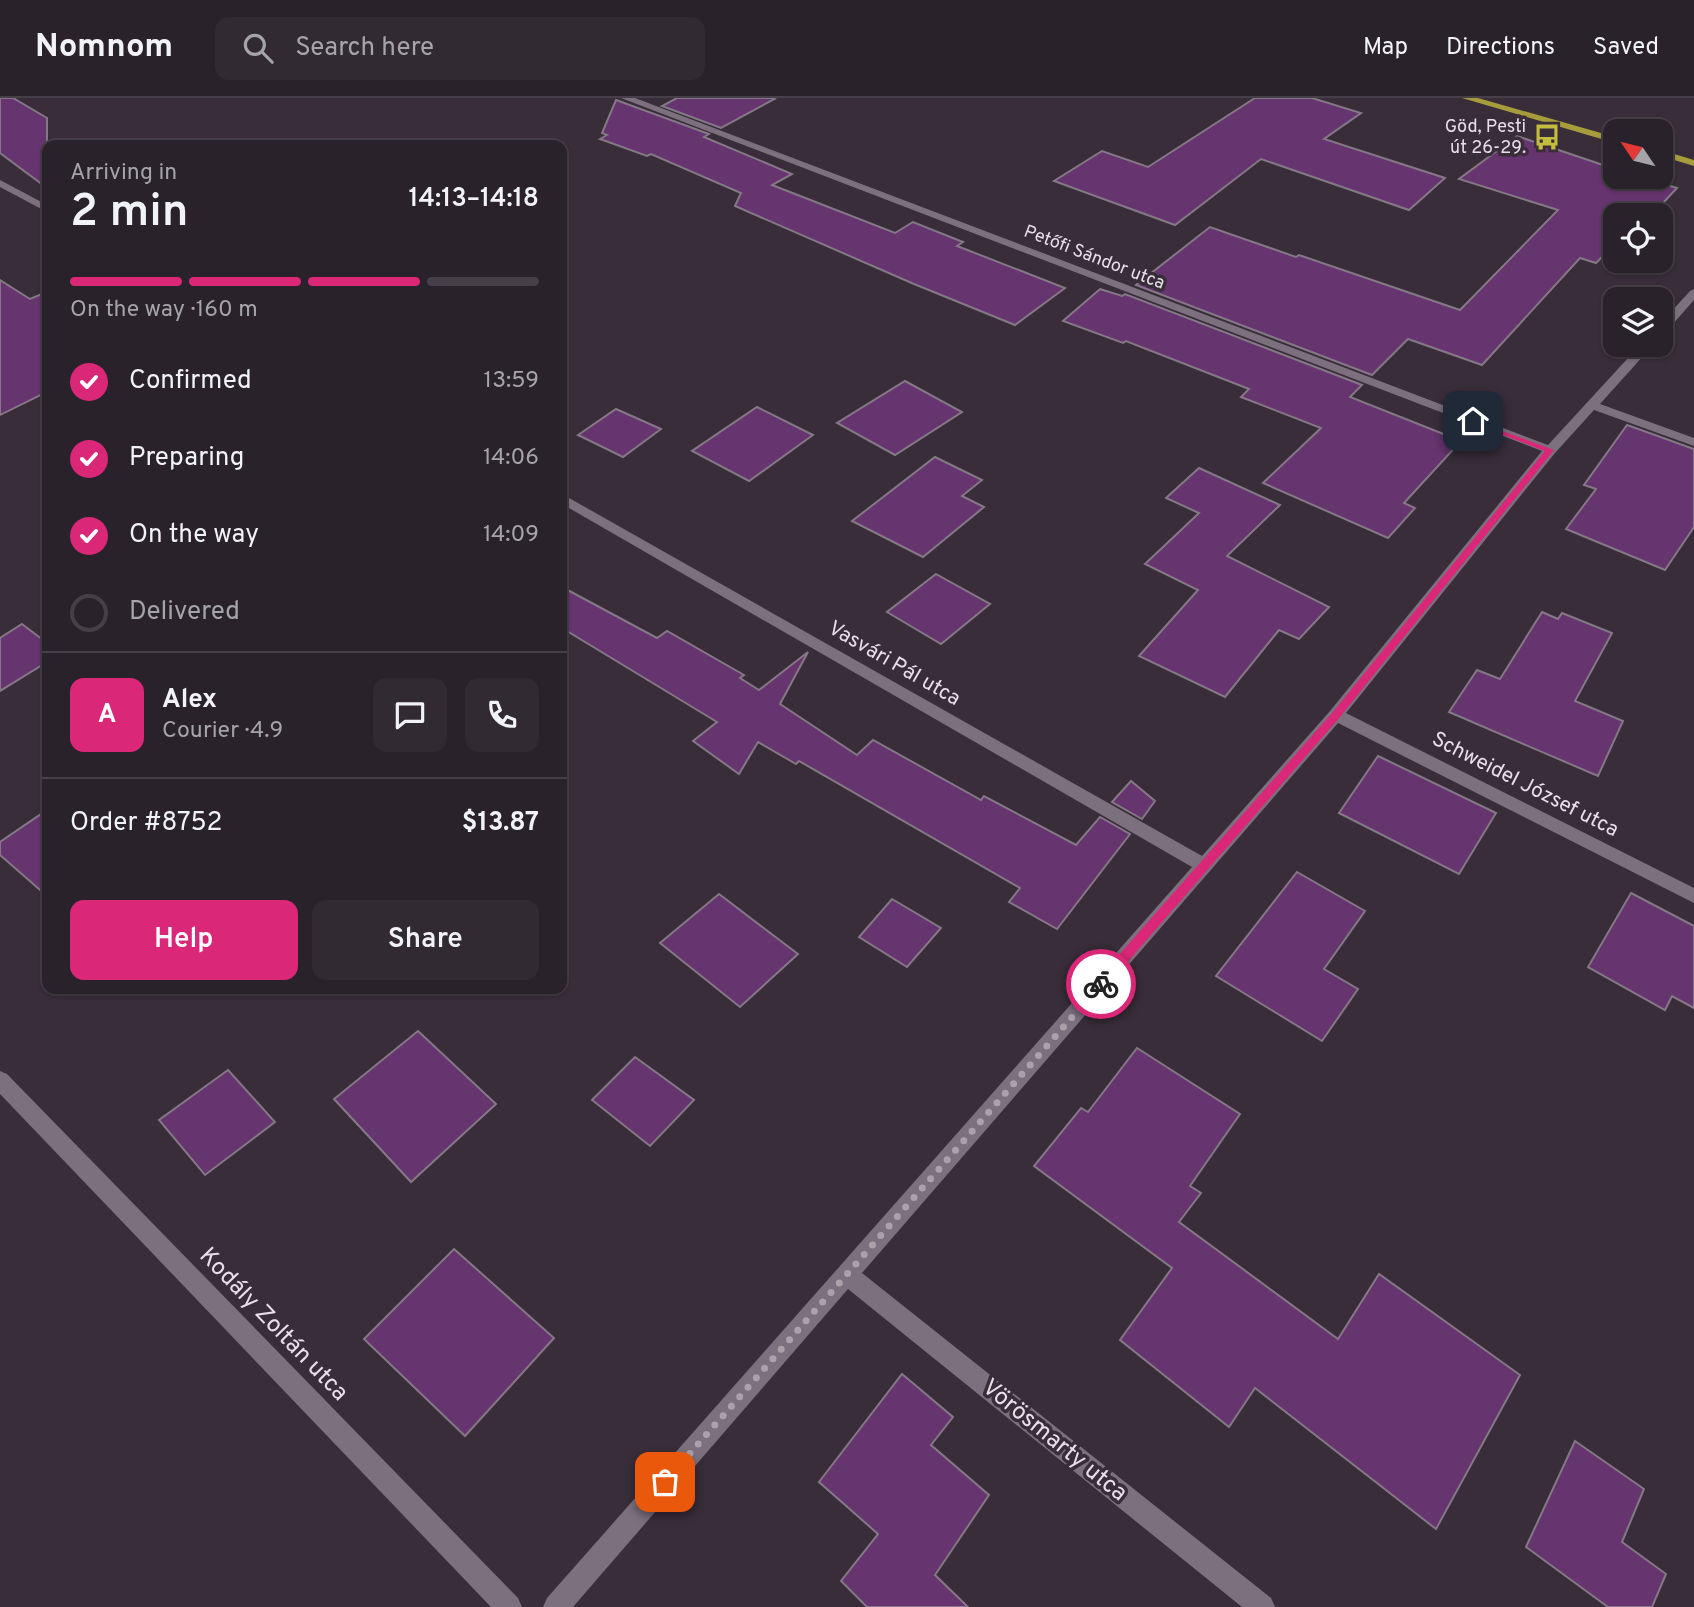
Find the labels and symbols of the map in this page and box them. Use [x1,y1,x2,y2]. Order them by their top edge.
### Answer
place label: Göd, Pesti út 26-29. [1445,116,1526,160]
north arrow [1603,119,1673,189]
bus stop icon: Göd, Pesti út 26-29. [1532,122,1562,152]
street label: Petőfi Sándor utca [1020,221,1168,295]
pin [1443,391,1503,451]
street label: Vasvári Pál utca [823,615,965,713]
street label: Schweidel József utca [1427,726,1623,844]
courier [1066,949,1136,1019]
street label: Kodály Zoltán utca [192,1242,354,1408]
street label: Vörösmarty utca [975,1373,1133,1509]
pin [635,1452,695,1512]

